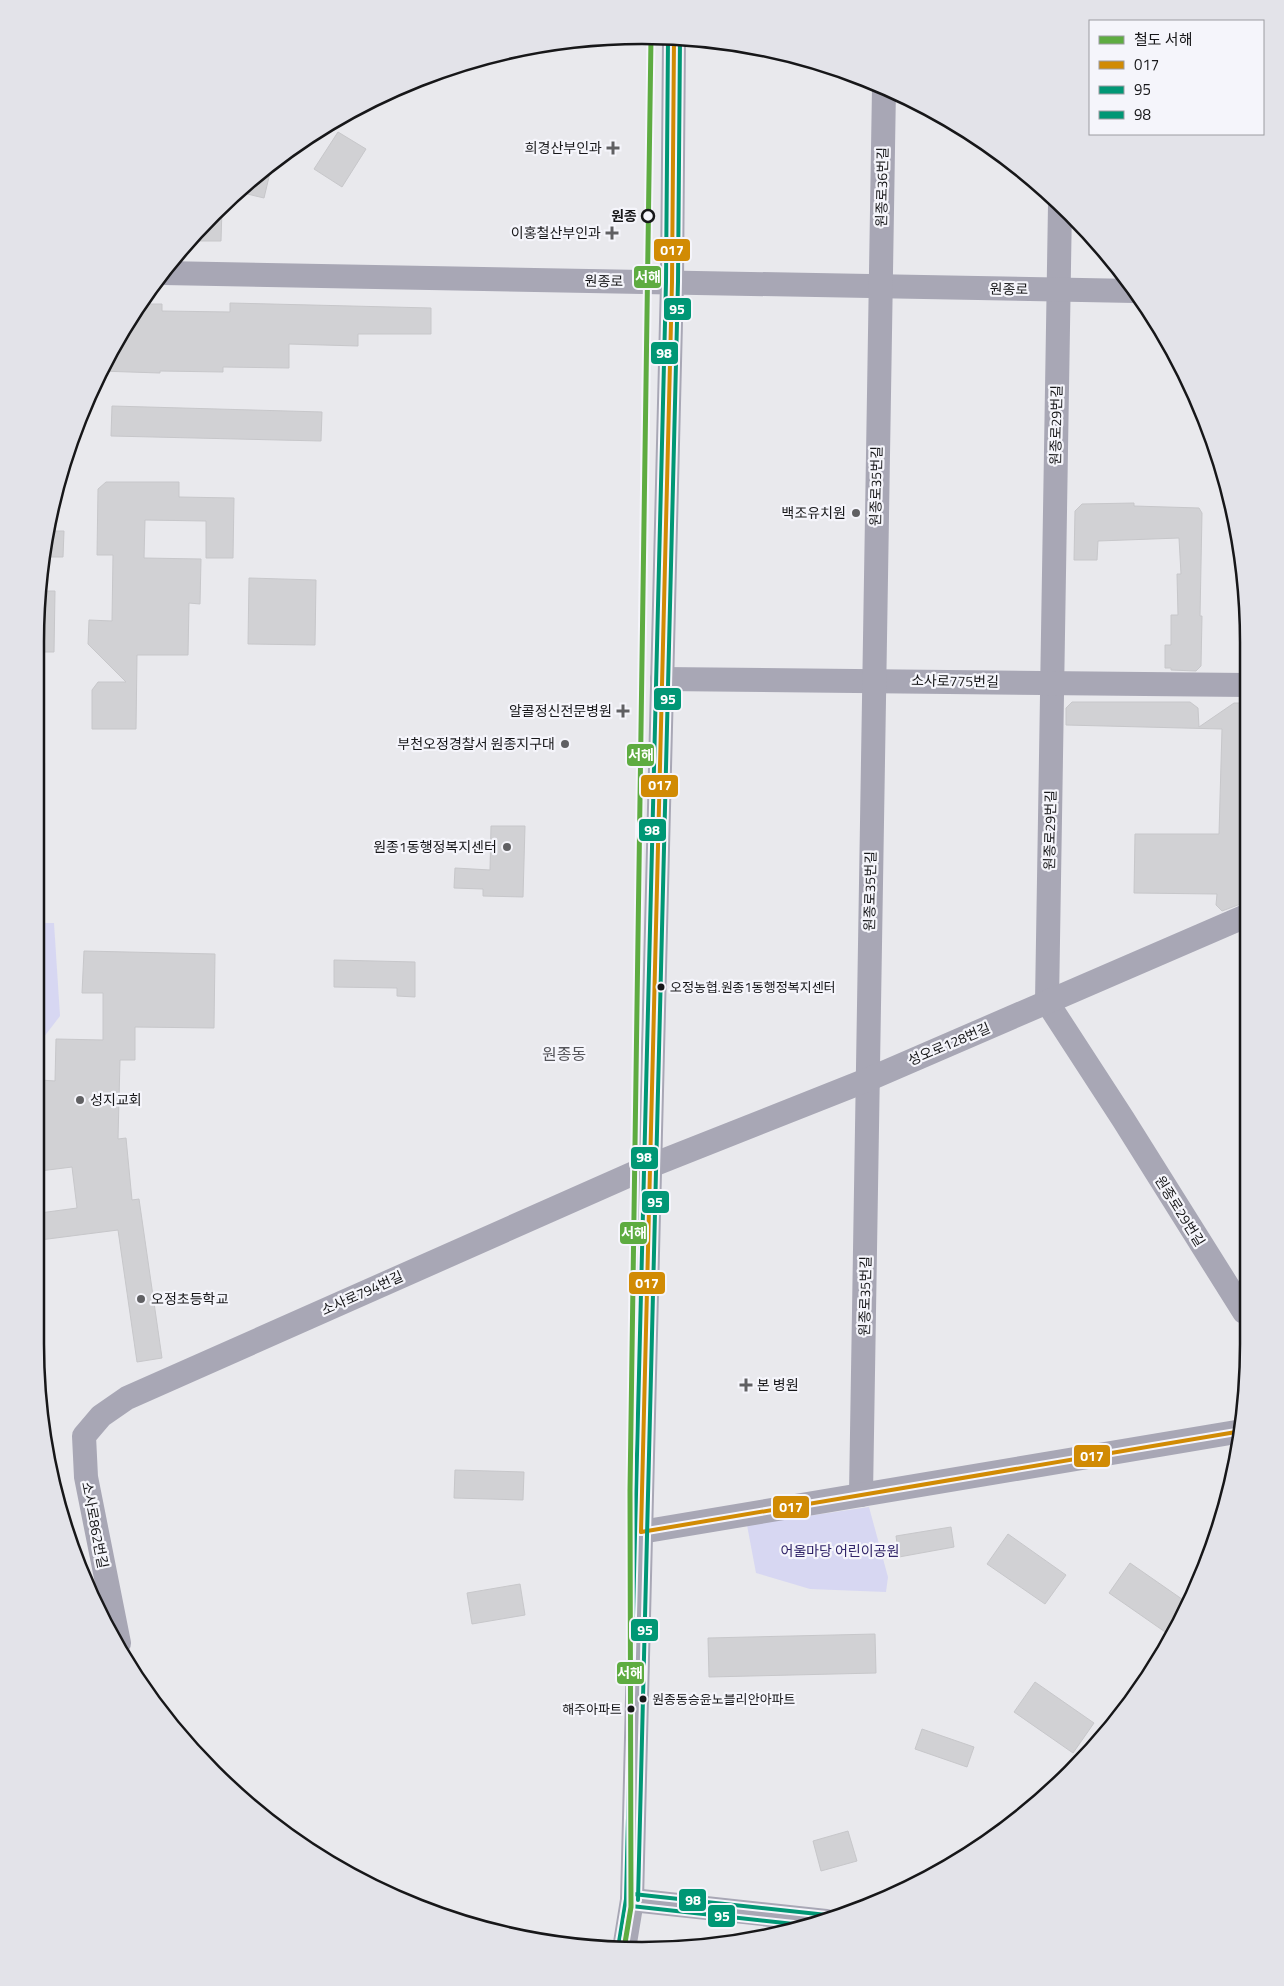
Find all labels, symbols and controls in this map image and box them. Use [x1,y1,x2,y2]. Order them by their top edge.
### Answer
legend [1089,20,1264,135]
text: 철도 서해 [1134,28,1193,51]
text: 017 [1134,53,1159,76]
text: 95 [1134,78,1151,101]
text: 98 [1134,103,1151,126]
place label: 희경산부인과 [525,137,602,158]
marker: 희경산부인과 [606,141,620,155]
street label: 원종로36번길 [870,147,893,227]
place label: 원종 [611,205,637,226]
marker: 원종 [641,209,655,223]
place label: 이홍철산부인과 [511,222,601,243]
marker: 이홍철산부인과 [605,226,619,240]
line badge: 017 [653,238,691,262]
text: 017 [660,239,684,260]
line badge: 서해 [633,265,662,289]
text: 서해 [635,266,661,287]
street label: 원종로 [585,270,624,291]
street label: 원종로 [990,278,1029,299]
line badge: 95 [663,297,692,321]
text: 95 [669,298,685,319]
line badge: 98 [650,341,679,365]
text: 98 [656,342,672,363]
street label: 원종로29번길 [1044,385,1067,465]
street label: 원종로35번길 [864,446,887,526]
place label: 백조유치원 [782,502,846,523]
marker: 백조유치원 [850,507,862,519]
street label: 소사로775번길 [911,669,999,692]
line badge: 95 [653,687,682,711]
text: 95 [660,688,676,709]
place label: 알콜정신전문병원 [509,700,612,721]
marker: 알콜정신전문병원 [616,704,630,718]
place label: 부천오정경찰서 원종지구대 [397,733,555,754]
marker: 부천오정경찰서 원종지구대 [559,738,571,750]
line badge: 서해 [626,743,655,767]
text: 서해 [628,744,654,765]
line badge: 017 [640,774,679,798]
text: 017 [648,774,672,795]
street label: 원종로29번길 [1038,790,1061,870]
line badge: 98 [638,818,667,842]
text: 98 [644,819,660,840]
place label: 원종1동행정복지센터 [373,836,497,857]
marker: 원종1동행정복지센터 [501,841,513,853]
street label: 원종로35번길 [858,851,881,931]
place label: 오정농협.원종1동행정복지센터 [670,977,836,997]
marker: 오정농협.원종1동행정복지센터 [656,982,666,992]
street label: 성오로128번길 [904,1017,993,1070]
district label: 원종동 [542,1042,586,1066]
place label: 성지교회 [90,1089,142,1110]
marker: 성지교회 [74,1094,86,1106]
line badge: 98 [630,1146,659,1170]
text: 98 [636,1146,652,1167]
street label: 원종로29번길 [1150,1171,1211,1250]
line badge: 95 [641,1190,670,1214]
text: 95 [647,1191,663,1212]
line badge: 서해 [619,1221,648,1245]
text: 서해 [621,1222,647,1243]
street label: 원종로35번길 [853,1256,876,1336]
street label: 소사로794번길 [317,1265,406,1320]
line badge: 017 [628,1271,666,1295]
text: 017 [635,1272,659,1293]
place label: 오정초등학교 [151,1288,228,1309]
marker: 오정초등학교 [135,1293,147,1305]
place label: 본 병원 [757,1374,799,1395]
marker: 본 병원 [739,1378,753,1392]
line badge: 017 [1073,1444,1111,1468]
text: 017 [1080,1445,1104,1466]
street label: 소사로862번길 [77,1480,114,1570]
line badge: 017 [772,1495,810,1519]
text: 017 [779,1496,803,1517]
park label: 어울마당 어린이공원 [781,1540,900,1561]
line badge: 95 [630,1618,659,1642]
text: 95 [637,1619,653,1640]
line badge: 서해 [616,1661,645,1685]
text: 서해 [617,1662,643,1683]
place label: 원종동승윤노블리안아파트 [652,1689,796,1709]
marker: 원종동승윤노블리안아파트 [638,1694,648,1704]
place label: 해주아파트 [562,1699,622,1719]
marker: 해주아파트 [626,1704,636,1714]
line badge: 98 [678,1888,707,1912]
text: 98 [685,1889,701,1910]
line badge: 95 [707,1904,736,1928]
text: 95 [714,1905,730,1926]

